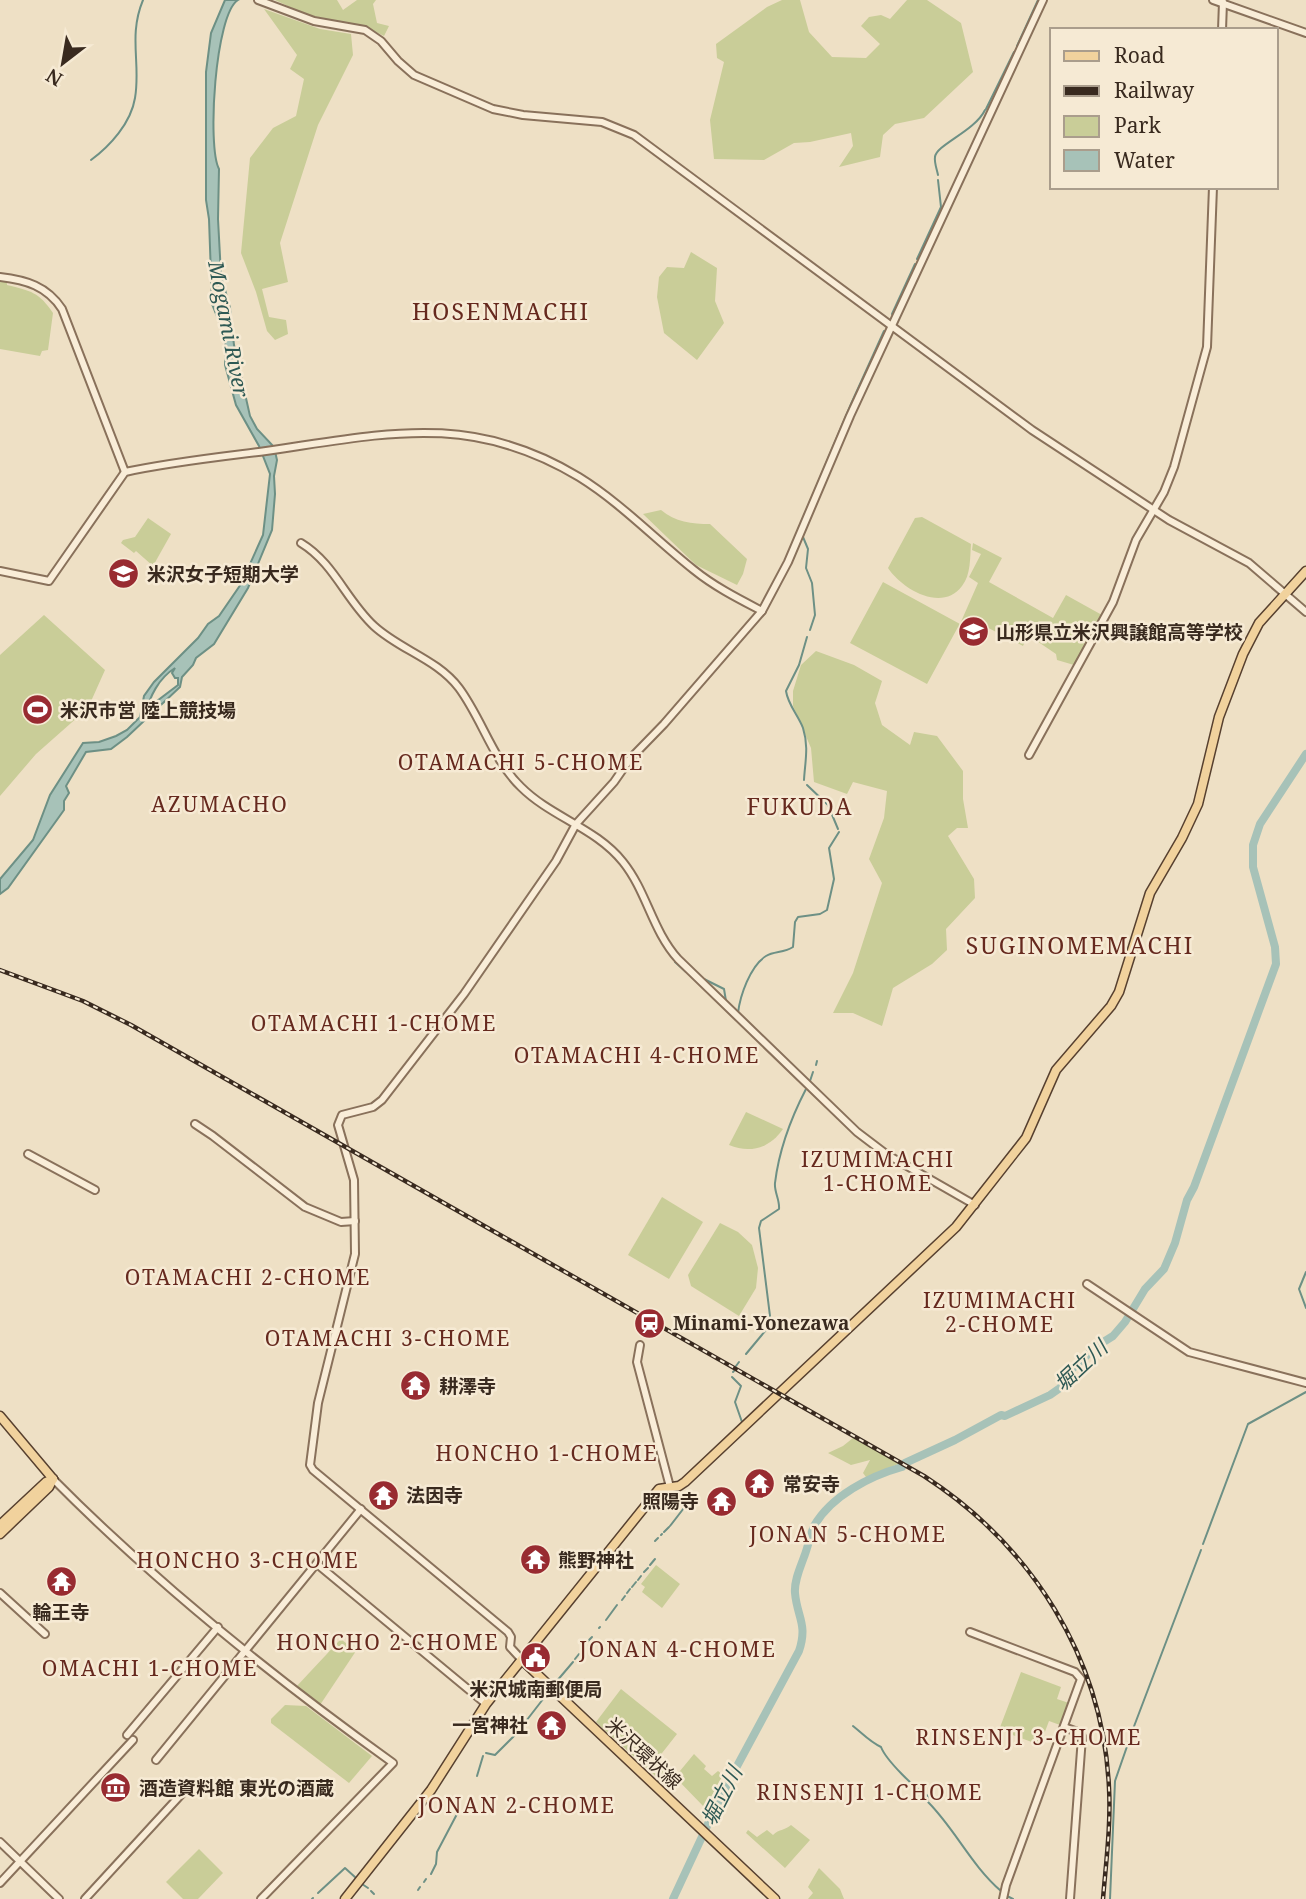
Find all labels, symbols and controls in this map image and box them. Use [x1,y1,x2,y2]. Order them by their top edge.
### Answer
north arrow [28,28,98,98]
legend [1050,28,1278,189]
text: Road [1114,41,1165,69]
text: N [41,63,67,93]
text: Railway [1114,76,1194,104]
text: Park [1114,111,1161,139]
text: Water [1114,146,1175,174]
water label: Mogami River [202,257,256,399]
district label: HOSENMACHI [412,295,590,327]
school or university icon: 米沢女子短期大学 [107,557,141,591]
place label: 米沢女子短期大学 [147,561,299,587]
school or university icon: 山形県立米沢興譲館高等学校 [956,615,990,649]
place label: 山形県立米沢興譲館高等学校 [996,619,1243,645]
sports icon: 米沢市営 陸上競技場 [20,693,54,727]
place label: 米沢市営 陸上競技場 [60,697,236,723]
district label: OTAMACHI 5-CHOME [398,748,644,776]
district label: AZUMACHO [151,790,289,818]
district label: FUKUDA [746,790,854,822]
district label: SUGINOMEMACHI [966,929,1194,961]
district label: OTAMACHI 1-CHOME [251,1009,497,1037]
district label: OTAMACHI 4-CHOME [514,1041,760,1069]
district label: IZUMIMACHI 1-CHOME [801,1145,955,1197]
district label: OTAMACHI 2-CHOME [125,1263,371,1291]
district label: IZUMIMACHI 2-CHOME [923,1286,1077,1338]
station icon: Minami-Yonezawa [633,1306,667,1340]
place label: Minami-Yonezawa [673,1310,849,1336]
district label: OTAMACHI 3-CHOME [265,1324,511,1352]
water label: 堀立川 [1048,1332,1114,1397]
temple icon: 耕澤寺 [399,1369,433,1403]
place label: 耕澤寺 [439,1373,496,1399]
district label: HONCHO 1-CHOME [435,1439,659,1467]
temple icon: 常安寺 [743,1467,777,1501]
place label: 常安寺 [783,1471,840,1497]
temple icon: 法因寺 [366,1478,400,1512]
place label: 法因寺 [406,1482,463,1508]
temple icon: 照陽寺 [705,1484,739,1518]
place label: 照陽寺 [642,1488,699,1514]
district label: JONAN 5-CHOME [748,1520,947,1548]
temple icon: 熊野神社 [518,1543,552,1577]
district label: HONCHO 3-CHOME [136,1546,360,1574]
place label: 熊野神社 [558,1547,634,1573]
temple icon: 輪王寺 [44,1564,78,1598]
place label: 輪王寺 [32,1599,90,1625]
district label: HONCHO 2-CHOME [276,1628,500,1656]
district label: JONAN 4-CHOME [578,1635,777,1663]
public building icon: 米沢城南郵便局 [519,1641,553,1675]
district label: OMACHI 1-CHOME [42,1654,258,1682]
place label: 米沢城南郵便局 [469,1676,603,1702]
temple icon: 一宮神社 [534,1708,568,1742]
street label: 米沢環状線 [600,1711,688,1795]
place label: 一宮神社 [452,1712,528,1738]
district label: RINSENJI 3-CHOME [916,1723,1142,1751]
water label: 堀立川 [694,1759,749,1830]
museum icon: 酒造資料館 東光の酒蔵 [99,1771,133,1805]
place label: 酒造資料館 東光の酒蔵 [139,1775,334,1801]
district label: RINSENJI 1-CHOME [757,1778,983,1806]
district label: JONAN 2-CHOME [417,1791,616,1819]

